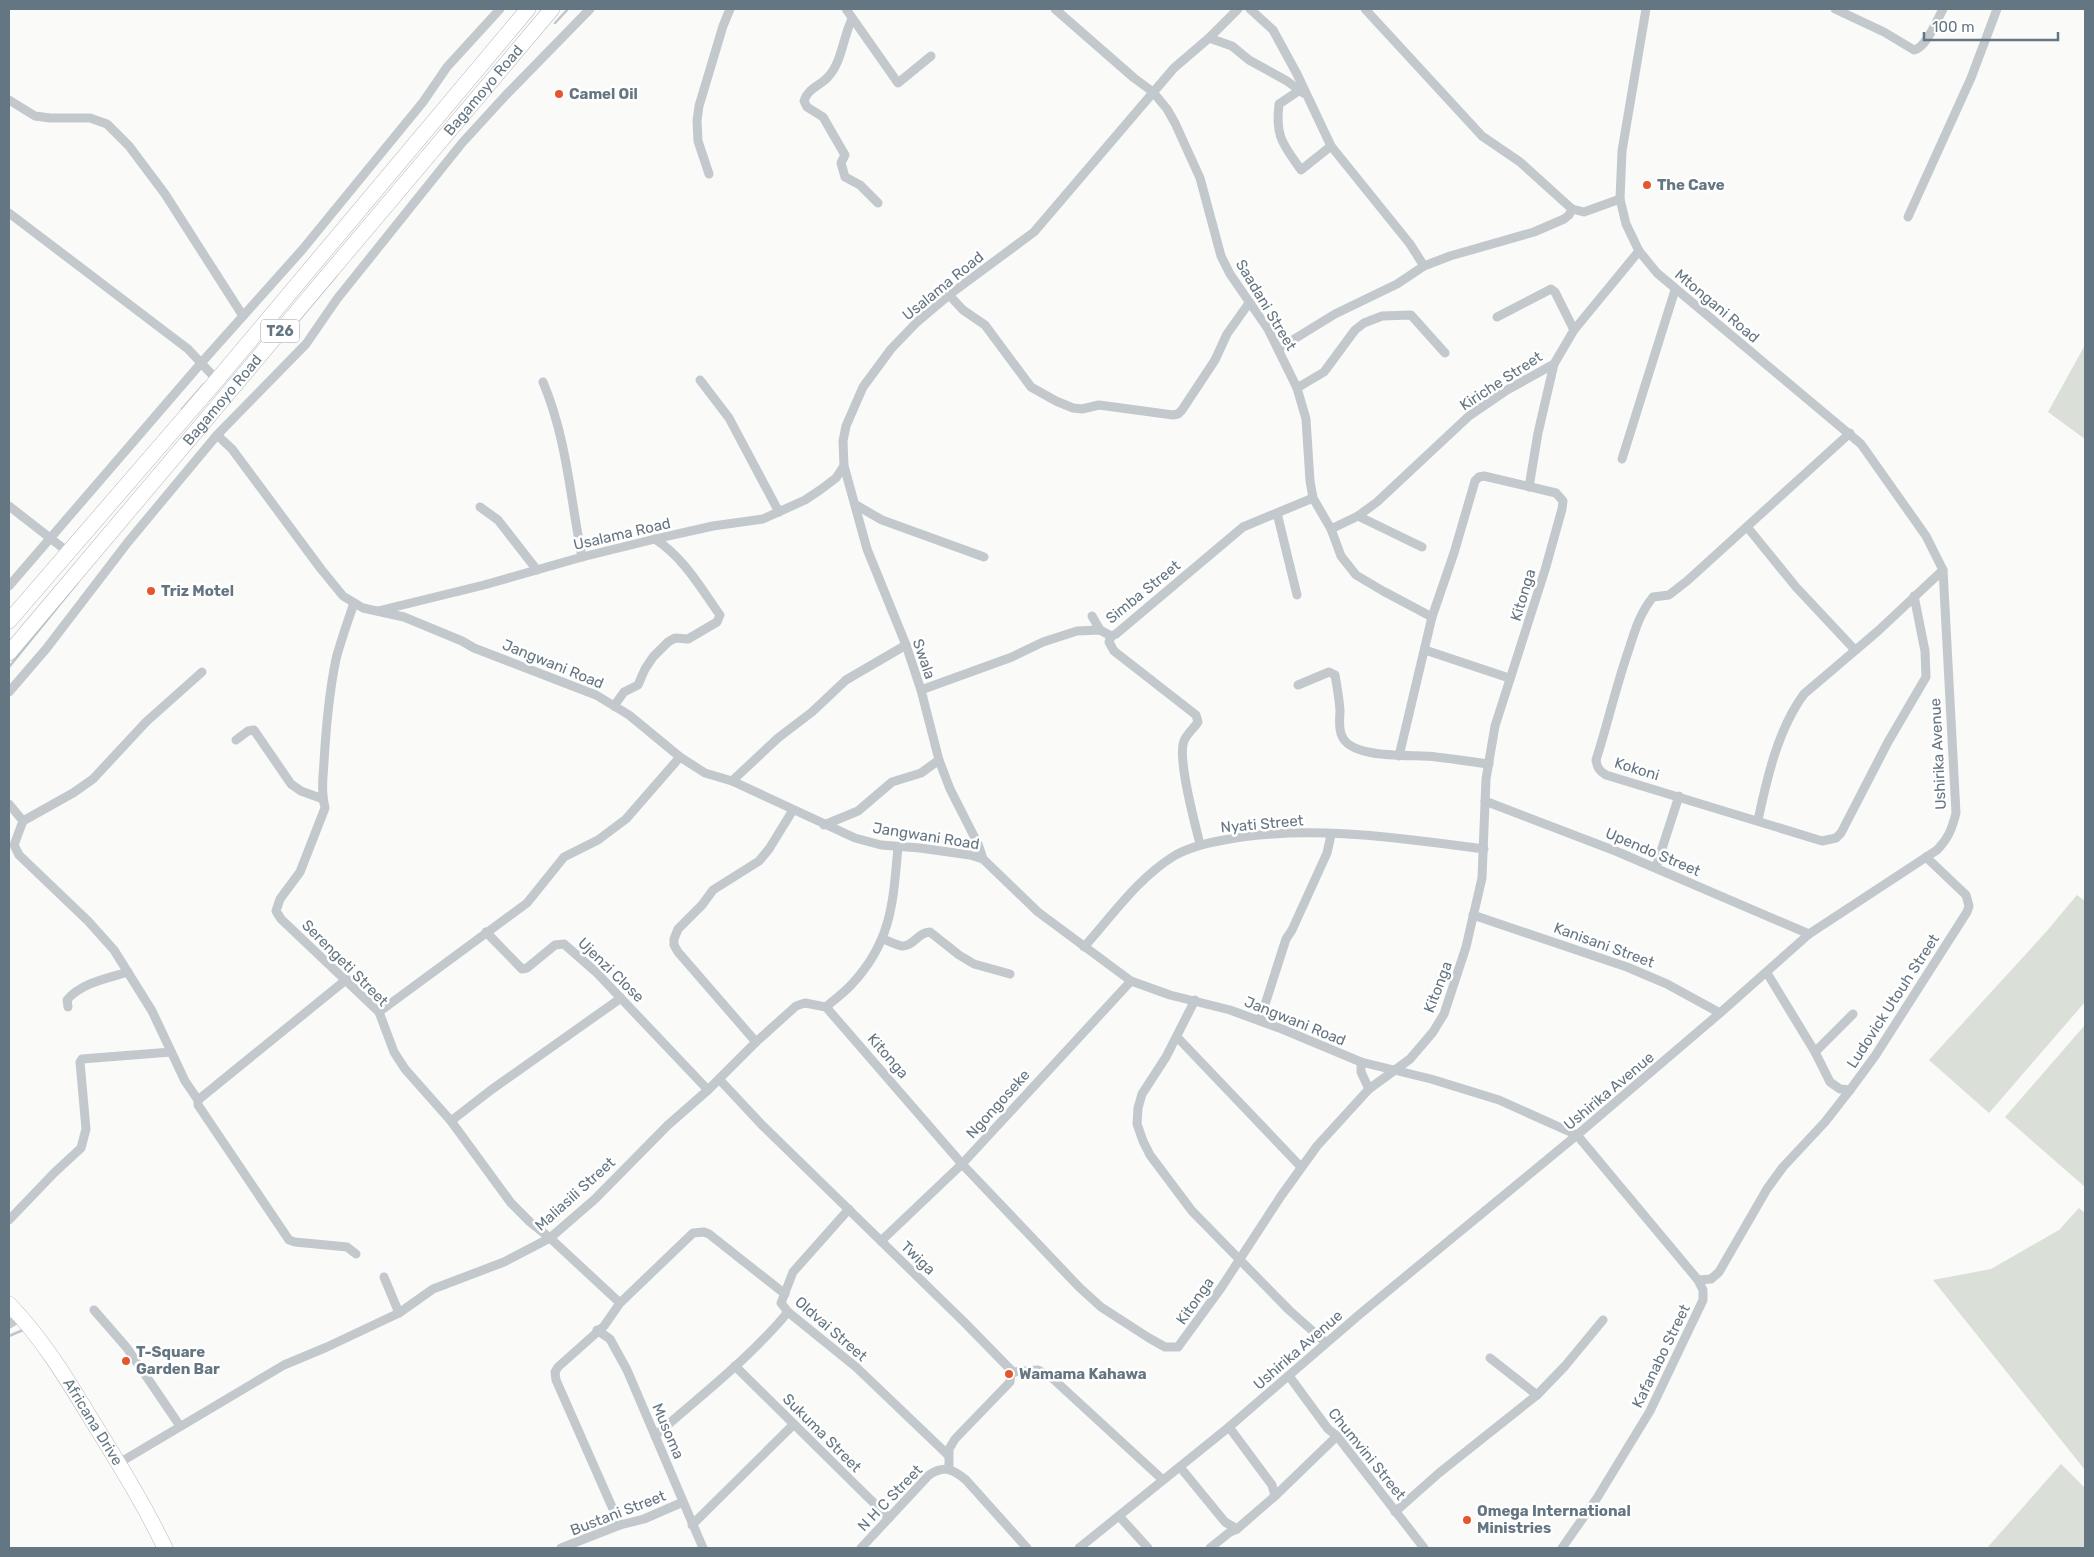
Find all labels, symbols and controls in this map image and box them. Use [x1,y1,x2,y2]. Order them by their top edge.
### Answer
scale bar [1924,10,2058,42]
text: 100 m [1932,18,1974,36]
street label: Bagamoyo Road [440,41,527,139]
place label: Camel Oil [569,85,638,103]
marker: Camel Oil [553,88,565,100]
place label: The Cave [1657,176,1725,194]
marker: The Cave [1641,179,1653,191]
street label: Usalama Road [899,248,987,324]
street label: Saadani Street [1232,256,1300,354]
street label: Mtongani Road [1671,265,1763,347]
road number: T26 [261,320,299,342]
street label: Kiriche Street [1456,348,1546,414]
street label: Bagamoyo Road [179,351,266,449]
street label: Usalama Road [572,514,672,554]
street label: Simba Street [1102,556,1184,627]
street label: Kitonga [1507,567,1539,623]
place label: Triz Motel [161,582,234,600]
marker: Triz Motel [145,585,157,597]
street label: Jangwani Road [500,635,606,693]
street label: Swala [909,637,939,681]
street label: Ushirika Avenue [1926,698,1950,810]
street label: Kokoni [1612,754,1662,784]
street label: Nyati Street [1220,811,1304,837]
street label: Jangwani Road [871,819,981,853]
street label: Upendo Street [1603,824,1703,880]
street label: Serengeti Street [298,916,392,1010]
street label: Kanisani Street [1551,918,1657,972]
street label: Ludovick Utouh Street [1843,931,1943,1071]
street label: Ujenzi Close [574,934,648,1006]
street label: Kitonga [1420,959,1456,1015]
street label: Jangwani Road [1242,992,1348,1050]
street label: Kitonga [864,1030,912,1082]
street label: Ushirika Avenue [1560,1048,1658,1134]
street label: Ngongoseke [962,1066,1034,1142]
street label: Maliasili Street [531,1153,619,1235]
street label: Twiga [897,1237,939,1279]
street label: Kitonga [1172,1274,1218,1328]
street label: Oldvai Street [791,1293,871,1365]
street label: Kafanabo Street [1628,1301,1694,1411]
street label: Ushirika Avenue [1250,1307,1346,1393]
place label: T-Square Garden Bar [136,1343,220,1378]
marker: T-Square Garden Bar [120,1355,132,1367]
place label: Wamama Kahawa [1019,1365,1147,1383]
marker: Wamama Kahawa [1003,1368,1015,1380]
street label: Africana Drive [59,1375,127,1469]
street label: Sukuma Street [779,1390,865,1476]
street label: Musoma [648,1400,688,1462]
street label: Chumvini Street [1324,1404,1410,1504]
street label: N H C Street [854,1461,926,1535]
street label: Bustani Street [568,1487,668,1539]
place label: Omega International Ministries [1477,1502,1631,1537]
marker: Omega International Ministries [1461,1514,1473,1526]

